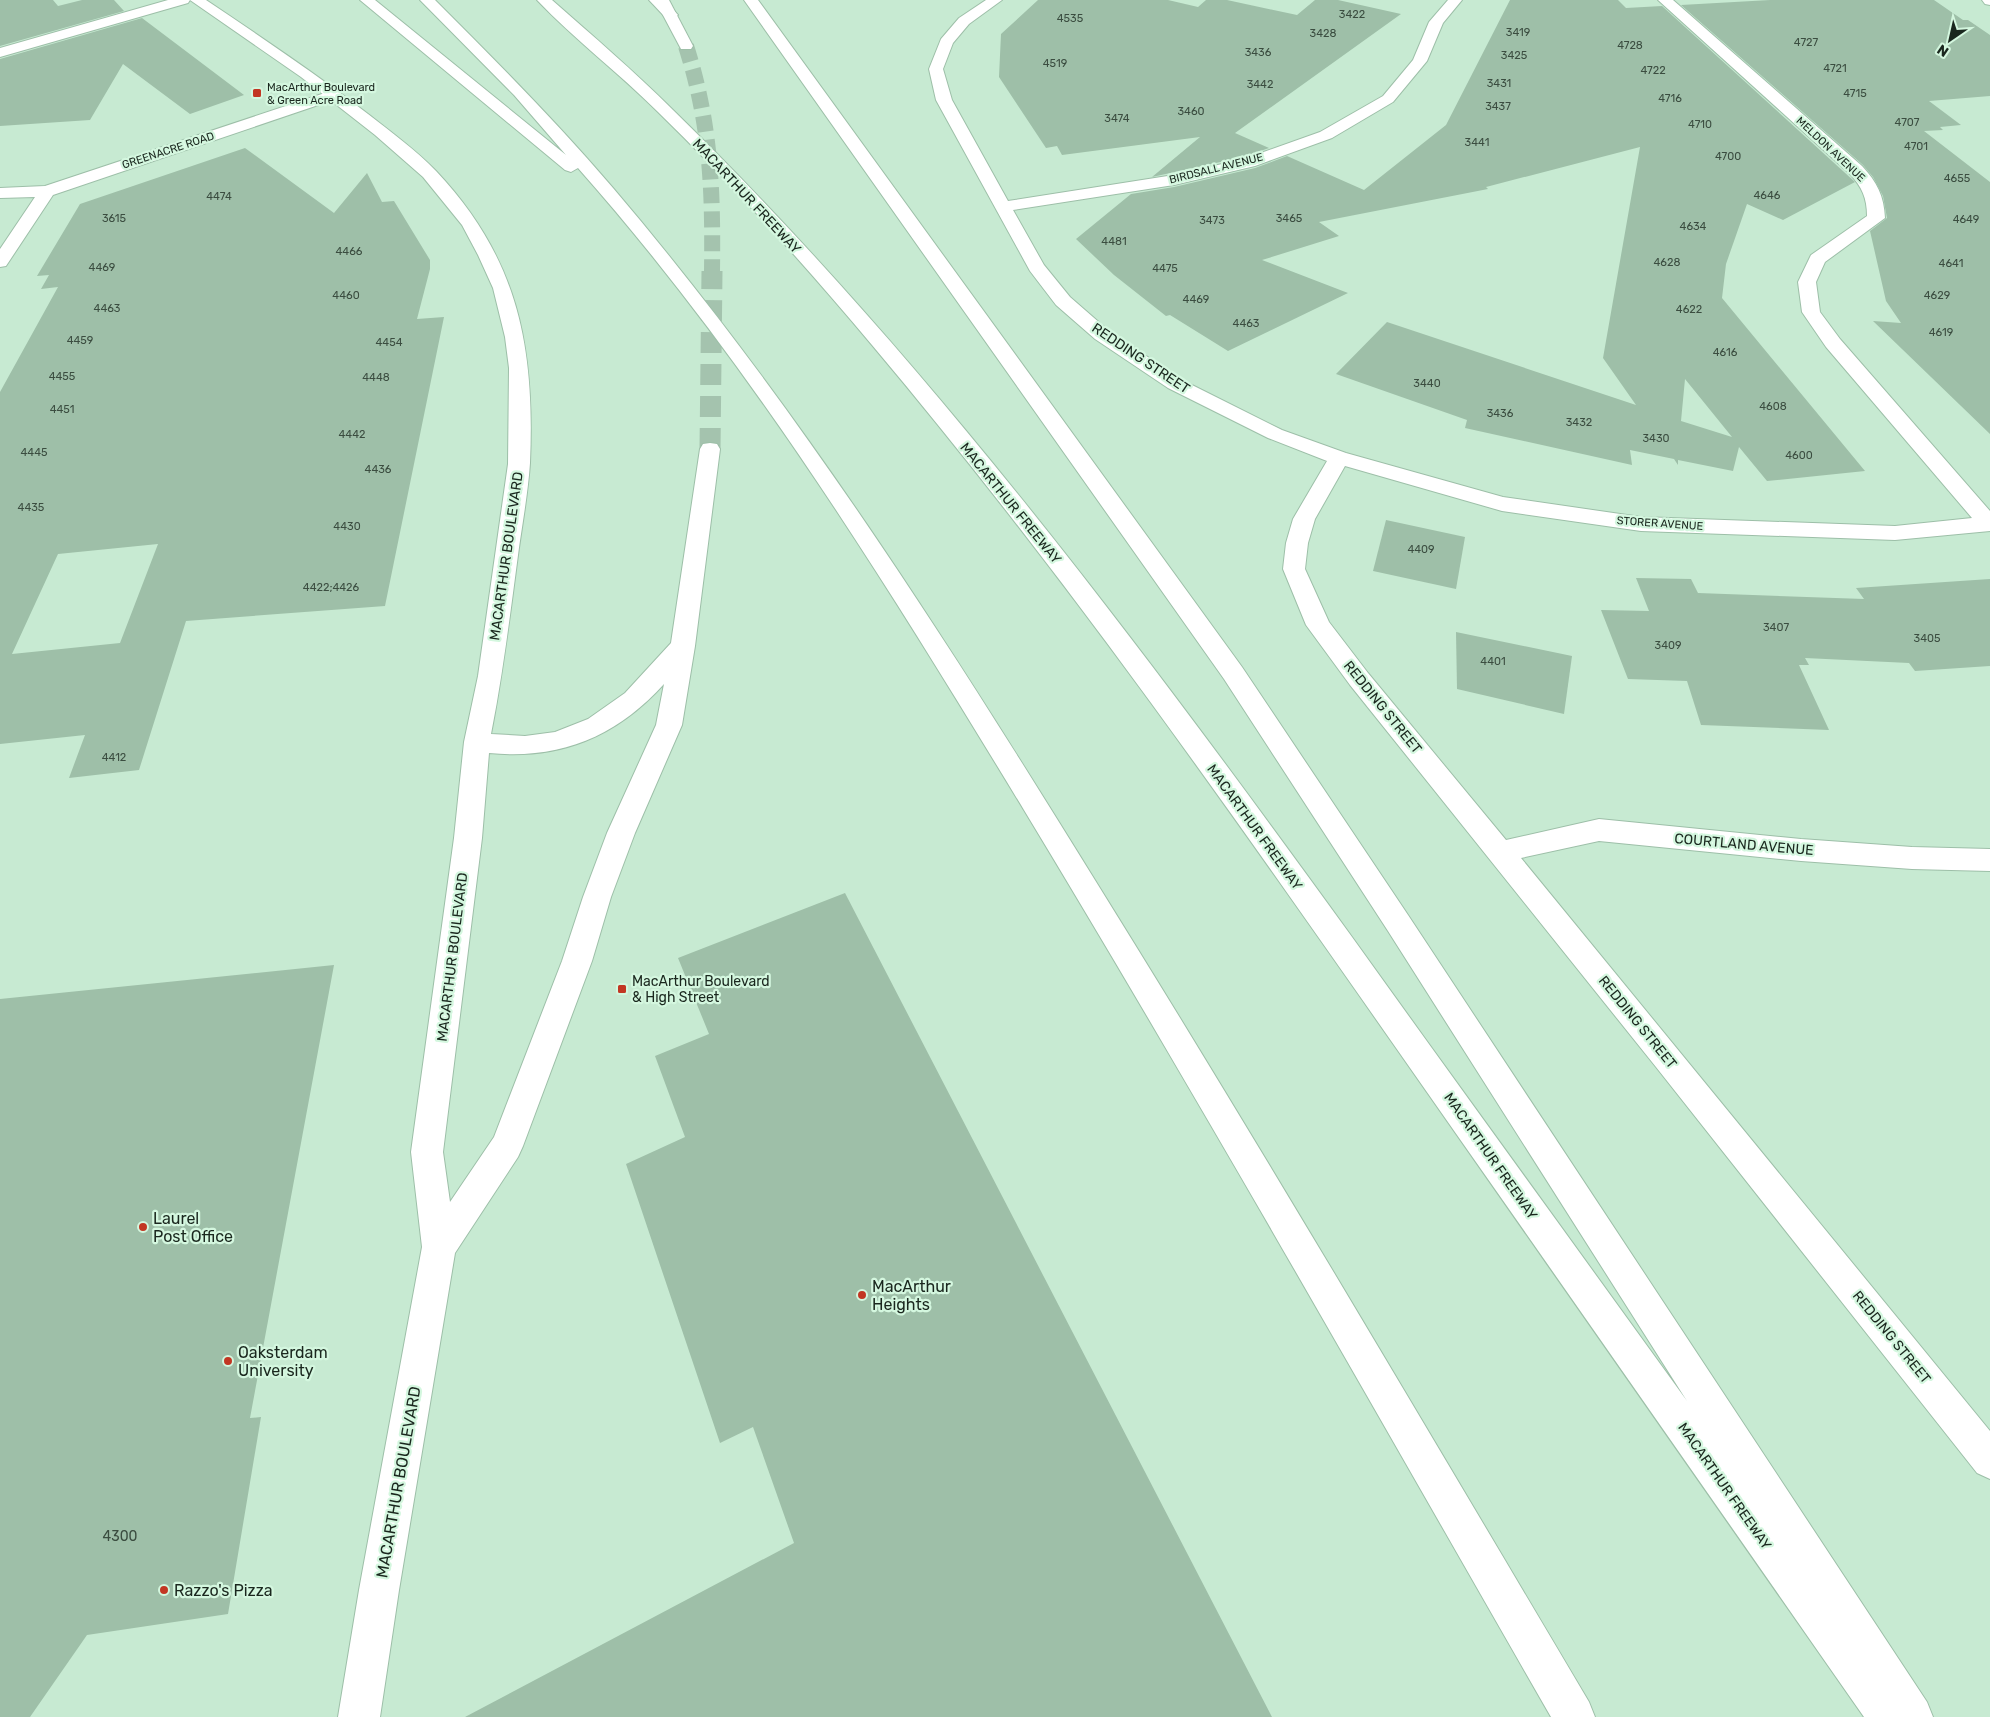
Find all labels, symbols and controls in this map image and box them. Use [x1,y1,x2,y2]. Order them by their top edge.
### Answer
house number: 3422 [1339,8,1365,21]
house number: 4535 [1057,12,1084,25]
north arrow [1925,15,1975,65]
house number: 3419 [1506,26,1530,39]
house number: 3428 [1310,27,1336,40]
house number: 4727 [1794,36,1819,49]
house number: 4728 [1617,39,1643,52]
text: N [1934,40,1952,60]
house number: 3436 [1245,46,1272,59]
house number: 3425 [1501,49,1528,62]
house number: 4519 [1043,57,1067,70]
house number: 4721 [1823,62,1847,75]
house number: 4722 [1640,64,1666,77]
house number: 3431 [1487,77,1511,90]
house number: 3442 [1247,78,1273,91]
place label: MacArthur Boulevard & Green Acre Road [267,81,375,107]
marker: MacArthur Boulevard & Green Acre Road [251,87,263,99]
house number: 4715 [1843,87,1867,100]
house number: 4716 [1658,92,1682,105]
house number: 3437 [1485,100,1511,113]
house number: 3460 [1177,105,1205,118]
house number: 3474 [1104,112,1130,125]
street label: MELDON AVENUE [1794,114,1868,185]
house number: 4707 [1895,116,1920,129]
house number: 4710 [1688,118,1712,131]
street label: GREENACRE ROAD [120,129,216,172]
street label: MACARTHUR FREEWAY [689,135,804,257]
house number: 3441 [1465,136,1489,149]
house number: 4701 [1904,140,1928,153]
street label: BIRDSALL AVENUE [1168,150,1265,186]
house number: 4700 [1715,150,1741,163]
house number: 4655 [1944,172,1971,185]
house number: 4646 [1754,189,1781,202]
house number: 4474 [206,190,232,203]
house number: 3615 [102,212,127,225]
house number: 3465 [1276,212,1303,225]
house number: 4649 [1953,213,1979,226]
house number: 3473 [1199,214,1225,227]
house number: 4634 [1680,220,1707,233]
house number: 4481 [1101,235,1127,248]
house number: 4466 [336,245,363,258]
house number: 4628 [1654,256,1680,269]
house number: 4641 [1939,257,1963,270]
house number: 4469 [89,261,115,274]
house number: 4475 [1152,262,1178,275]
house number: 4460 [332,289,360,302]
house number: 4629 [1924,289,1950,302]
house number: 4469 [1183,293,1209,306]
house number: 4463 [94,302,121,315]
house number: 4622 [1676,303,1702,316]
house number: 4463 [1233,317,1260,330]
street label: REDDING STREET [1089,319,1193,397]
house number: 4619 [1929,326,1953,339]
house number: 4459 [67,334,93,347]
house number: 4454 [375,336,403,349]
house number: 4616 [1713,346,1738,359]
house number: 4455 [49,370,76,383]
house number: 4448 [362,371,390,384]
house number: 3440 [1413,377,1441,390]
house number: 4608 [1759,400,1787,413]
house number: 4451 [50,403,74,416]
house number: 3436 [1487,407,1514,420]
house number: 3432 [1566,416,1592,429]
house number: 4442 [339,428,365,441]
house number: 3430 [1642,432,1670,445]
street label: MACARTHUR FREEWAY [956,439,1065,567]
house number: 4445 [20,446,48,459]
house number: 4600 [1785,449,1813,462]
house number: 4436 [365,463,392,476]
street label: MACARTHUR BOULEVARD [486,471,527,641]
house number: 4435 [18,501,45,514]
street label: STORER AVENUE [1616,514,1704,533]
house number: 4430 [333,520,361,533]
house number: 4409 [1407,543,1435,556]
house number: 4422;4426 [303,581,360,594]
house number: 3407 [1763,621,1789,634]
house number: 3405 [1914,632,1941,645]
house number: 3409 [1655,639,1681,652]
house number: 4401 [1480,655,1506,668]
street label: REDDING STREET [1340,658,1425,757]
house number: 4412 [102,751,126,764]
street label: MACARTHUR FREEWAY [1203,761,1306,893]
street label: COURTLAND AVENUE [1674,830,1814,859]
street label: MACARTHUR BOULEVARD [434,872,471,1043]
place label: MacArthur Boulevard & High Street [632,973,770,1006]
street label: REDDING STREET [1595,973,1680,1072]
marker: MacArthur Boulevard & High Street [616,983,628,995]
street label: MACARTHUR FREEWAY [1440,1090,1541,1223]
place label: Laurel Post Office [153,1209,233,1246]
marker: Laurel Post Office [137,1221,149,1233]
place label: MacArthur Heights [872,1277,951,1314]
street label: REDDING STREET [1849,1288,1934,1387]
marker: MacArthur Heights [856,1289,868,1301]
place label: Oaksterdam University [238,1343,328,1380]
marker: Oaksterdam University [222,1355,234,1367]
street label: MACARTHUR BOULEVARD [372,1385,425,1579]
street label: MACARTHUR FREEWAY [1674,1420,1775,1553]
house number: 4300 [103,1528,138,1545]
place label: Razzo's Pizza [174,1581,273,1600]
marker: Razzo's Pizza [158,1584,170,1596]

